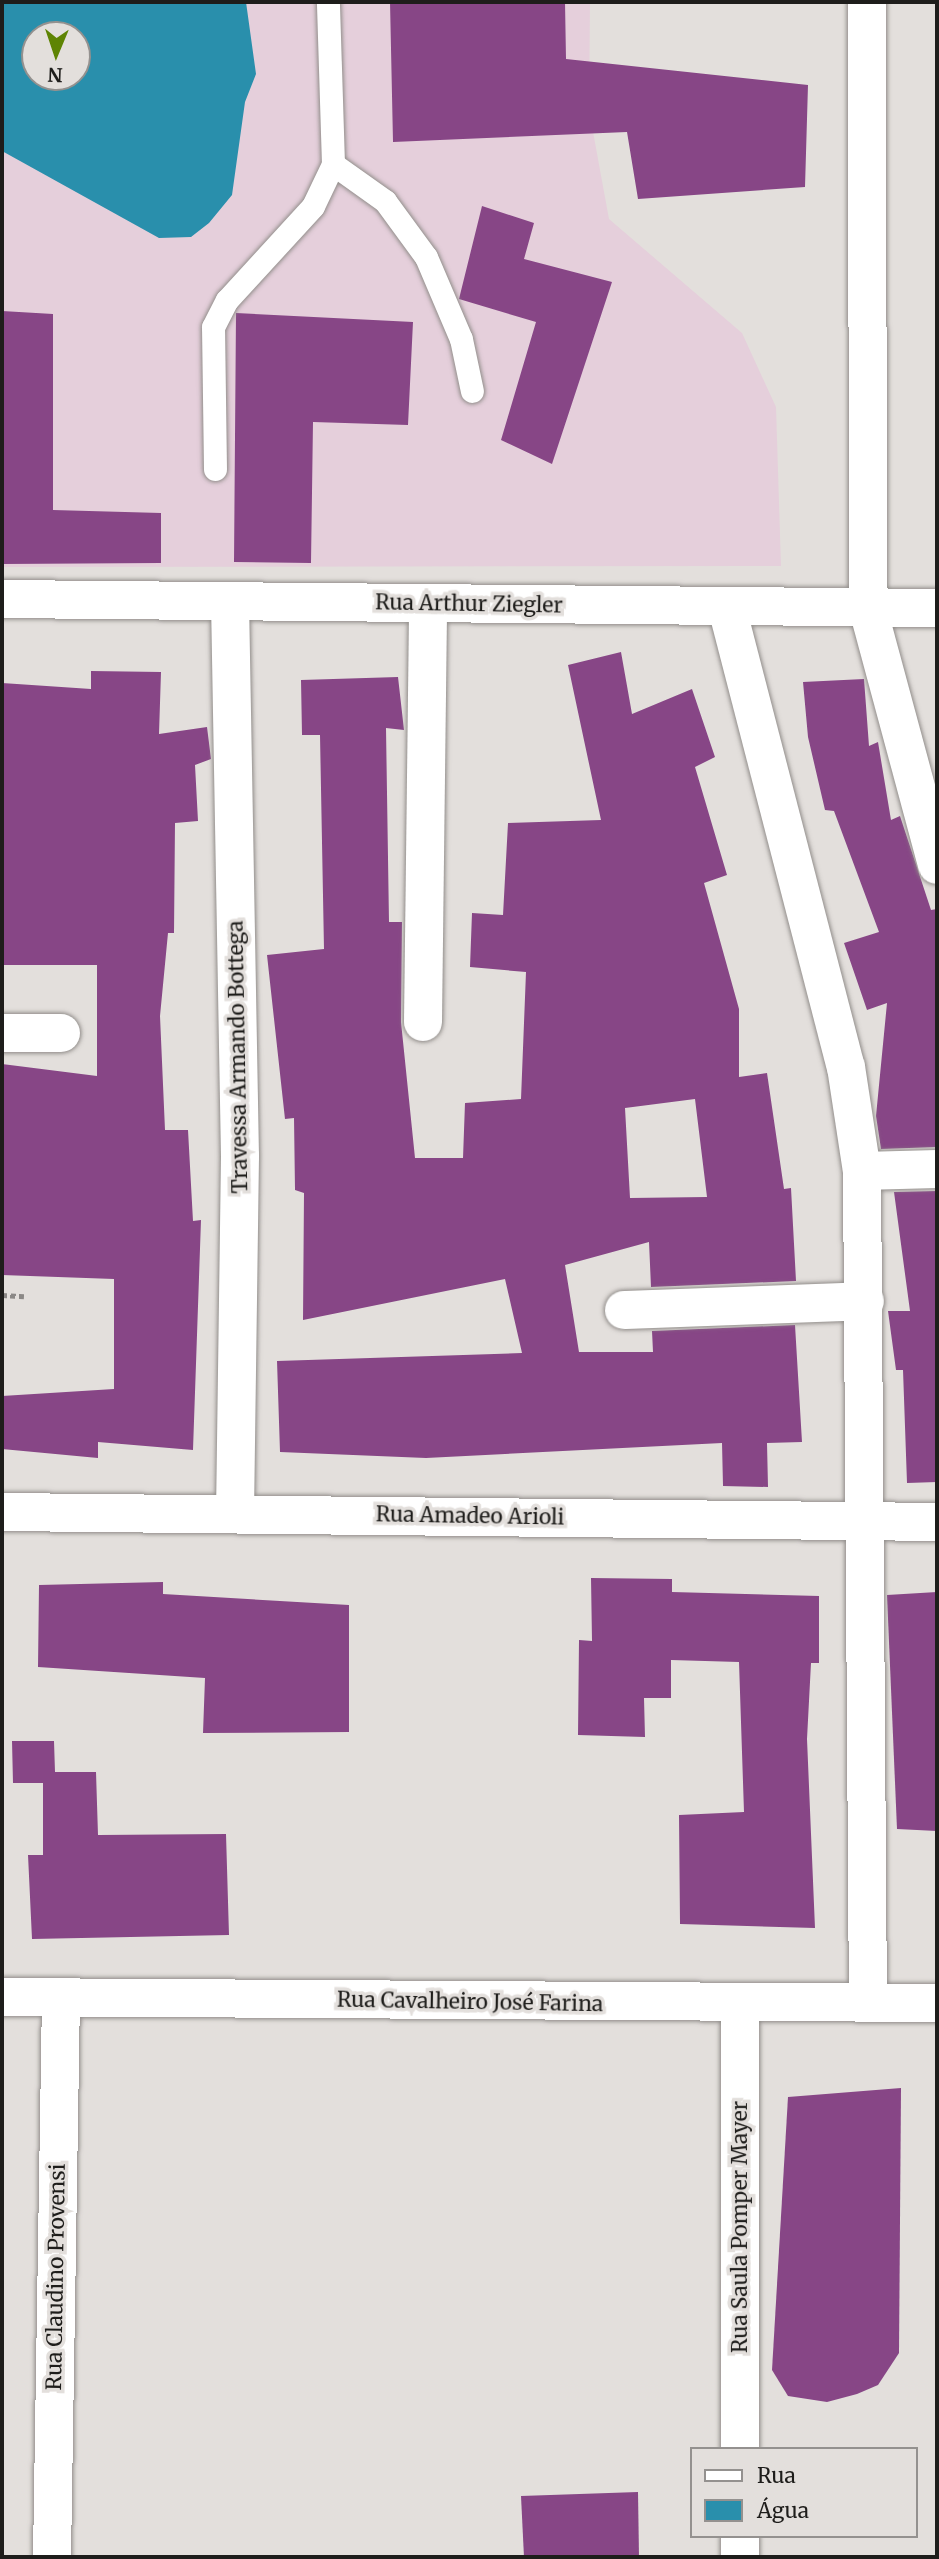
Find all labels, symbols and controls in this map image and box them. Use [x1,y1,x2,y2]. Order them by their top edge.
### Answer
north arrow [21,21,91,91]
text: N [47,63,63,87]
street label: Rua Arthur Ziegler [375,590,563,618]
street label: Travessa Armando Bottega [223,920,253,1194]
street label: Rua Amadeo Arioli [376,1502,564,1530]
street label: Rua Cavalheiro José Farina [337,1987,603,2017]
street label: Rua Saula Pomper Mayer [727,2101,753,2353]
street label: Rua Claudino Provensi [41,2163,71,2391]
legend [690,2447,918,2538]
text: Rua [757,2462,796,2489]
text: Água [757,2497,809,2524]

